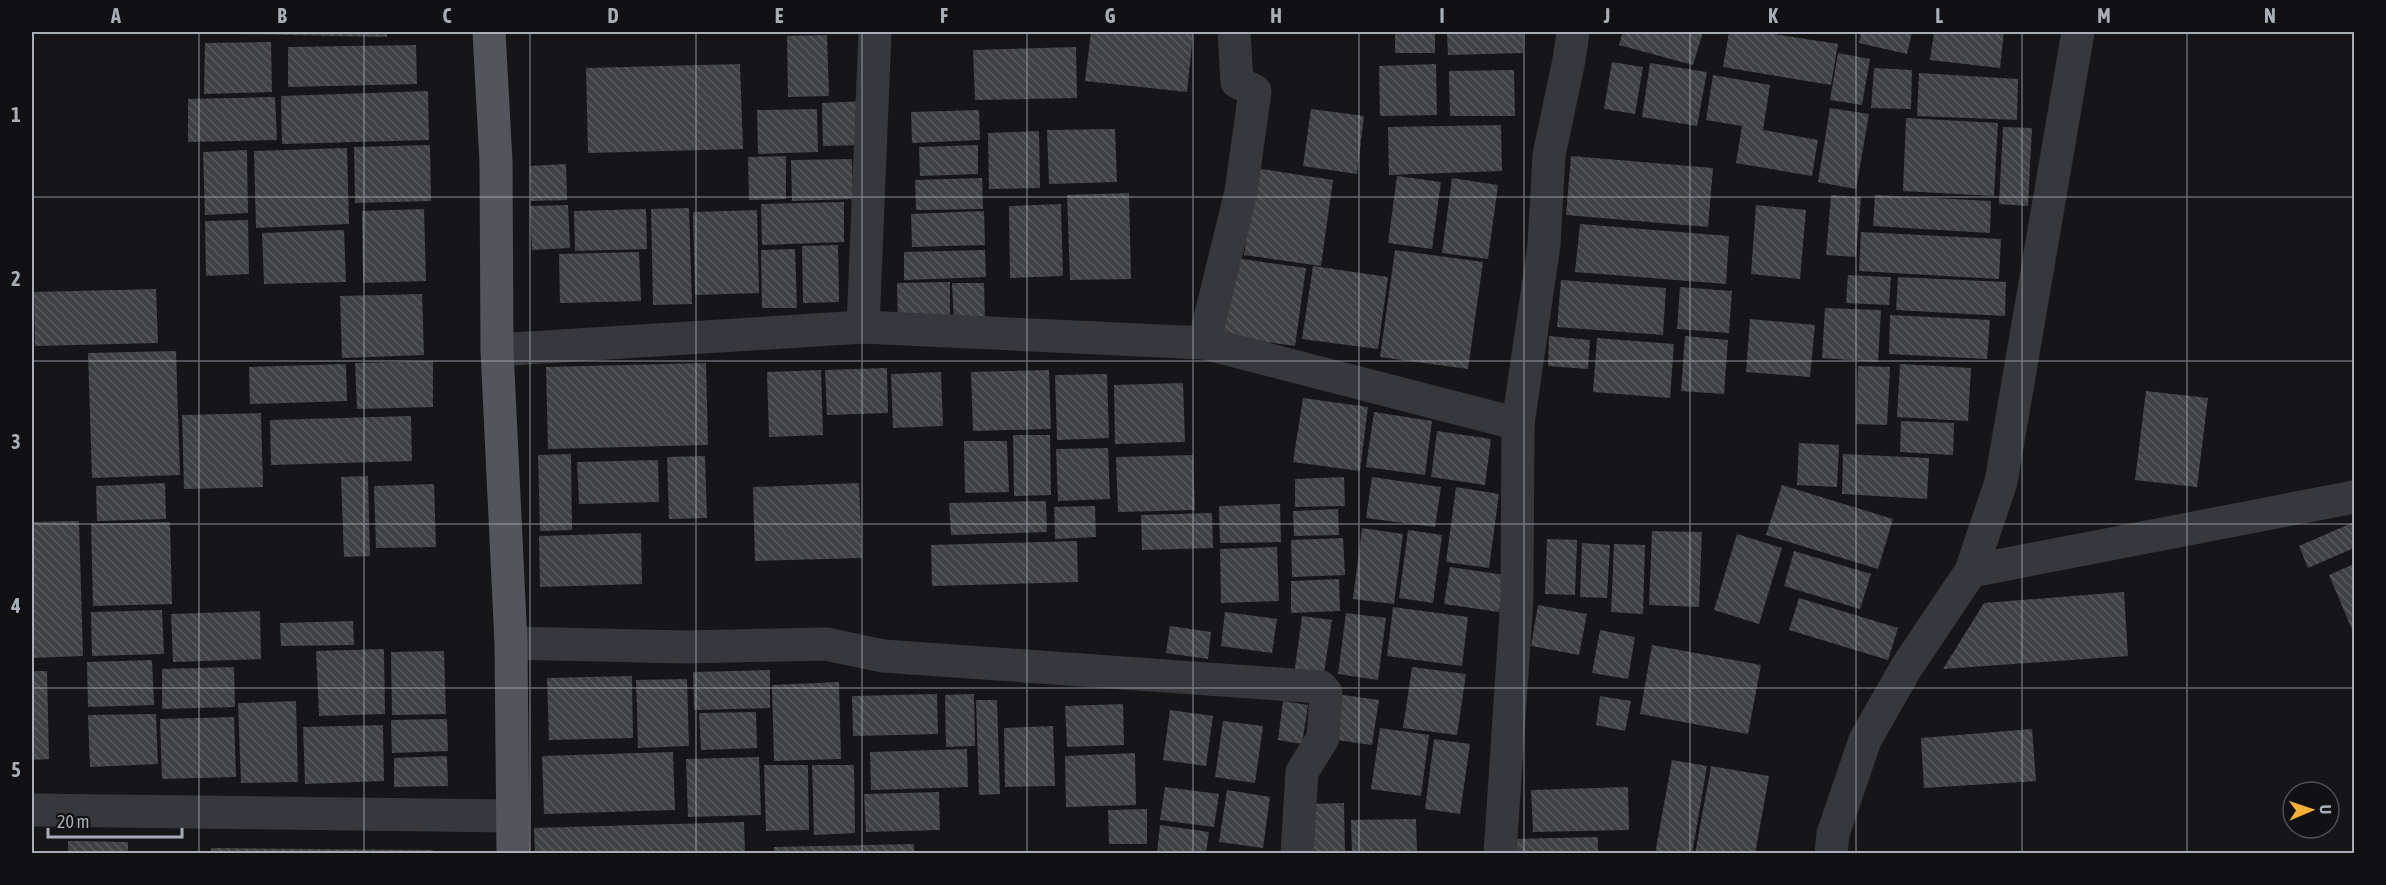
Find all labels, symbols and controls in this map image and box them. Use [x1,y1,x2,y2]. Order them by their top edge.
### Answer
text: A [110,4,121,27]
text: B [277,4,287,27]
text: C [443,4,452,27]
text: D [607,4,619,27]
text: E [775,4,784,27]
text: F [940,4,948,27]
text: G [1105,4,1116,27]
text: H [1270,4,1282,27]
text: I [1439,4,1445,27]
text: J [1603,4,1610,27]
text: K [1768,4,1778,27]
text: L [1935,4,1943,27]
text: M [2097,4,2111,27]
text: N [2264,4,2276,27]
text: 1 [11,103,21,126]
text: 2 [11,267,21,290]
text: 3 [11,430,21,453]
text: 4 [10,594,21,617]
text: 5 [11,758,21,781]
north arrow [2281,780,2341,840]
scale bar [48,801,182,839]
text: U [2317,804,2335,815]
text: 20 m [57,811,89,832]

